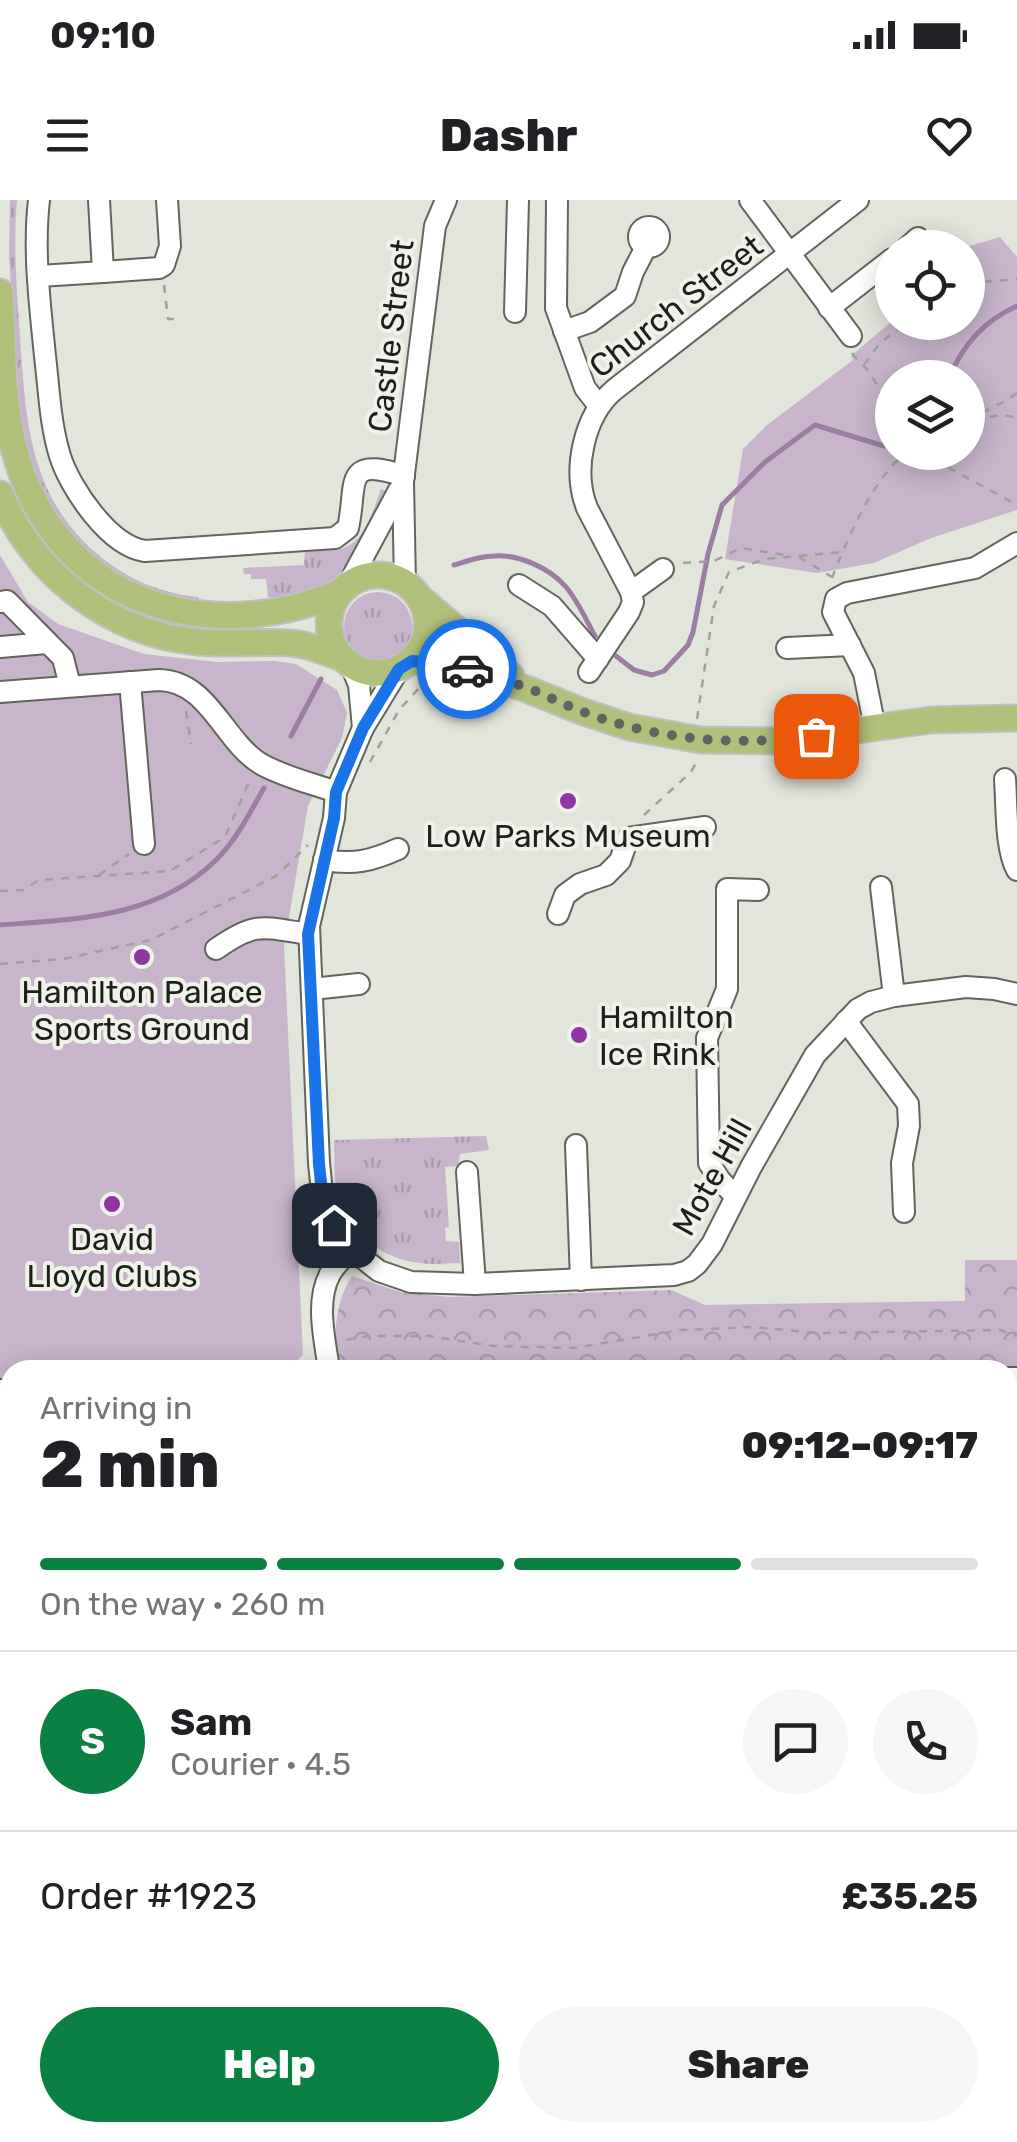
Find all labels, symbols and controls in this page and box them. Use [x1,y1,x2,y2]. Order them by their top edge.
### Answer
text: 09:10 [50,12,156,58]
icon: menu [40,108,95,163]
icon: heart [922,108,977,163]
text: Dashr [440,109,577,162]
street label: Church Street [582,227,770,385]
map controls [875,230,985,470]
button: locate [875,230,985,340]
street label: Castle Street [360,237,422,435]
button: layers [875,360,985,470]
courier [417,619,517,719]
icon: car [440,642,495,697]
pin [774,694,859,779]
icon: bag [789,709,844,764]
marker: Low Parks Museum [557,790,579,812]
place label: Low Parks Museum [425,817,711,855]
marker: Hamilton Palace Sports Ground [131,946,153,968]
place label: Hamilton Palace Sports Ground [21,973,263,1048]
place label: Hamilton Ice Rink [599,998,734,1073]
marker: Hamilton Ice Rink [568,1024,590,1046]
street label: Mote Hill [664,1112,760,1242]
pin [292,1183,377,1268]
marker: David Lloyd Clubs [101,1193,123,1215]
icon: home [307,1198,362,1253]
place label: David Lloyd Clubs [26,1220,198,1295]
text: Arriving in [40,1389,192,1427]
text: 09:12–09:17 [741,1422,978,1468]
text: 2 min [40,1426,220,1503]
text: On the way · 260 m [40,1585,325,1623]
button: chat [743,1689,848,1794]
button: phone [873,1689,978,1794]
text: Sam [170,1699,252,1745]
text: S [80,1718,105,1764]
text: Courier · 4.5 [170,1745,351,1783]
text: Order #1923 [40,1873,257,1919]
text: £35.25 [841,1873,978,1919]
button: Help [40,2007,499,2122]
button: Share [519,2007,978,2122]

